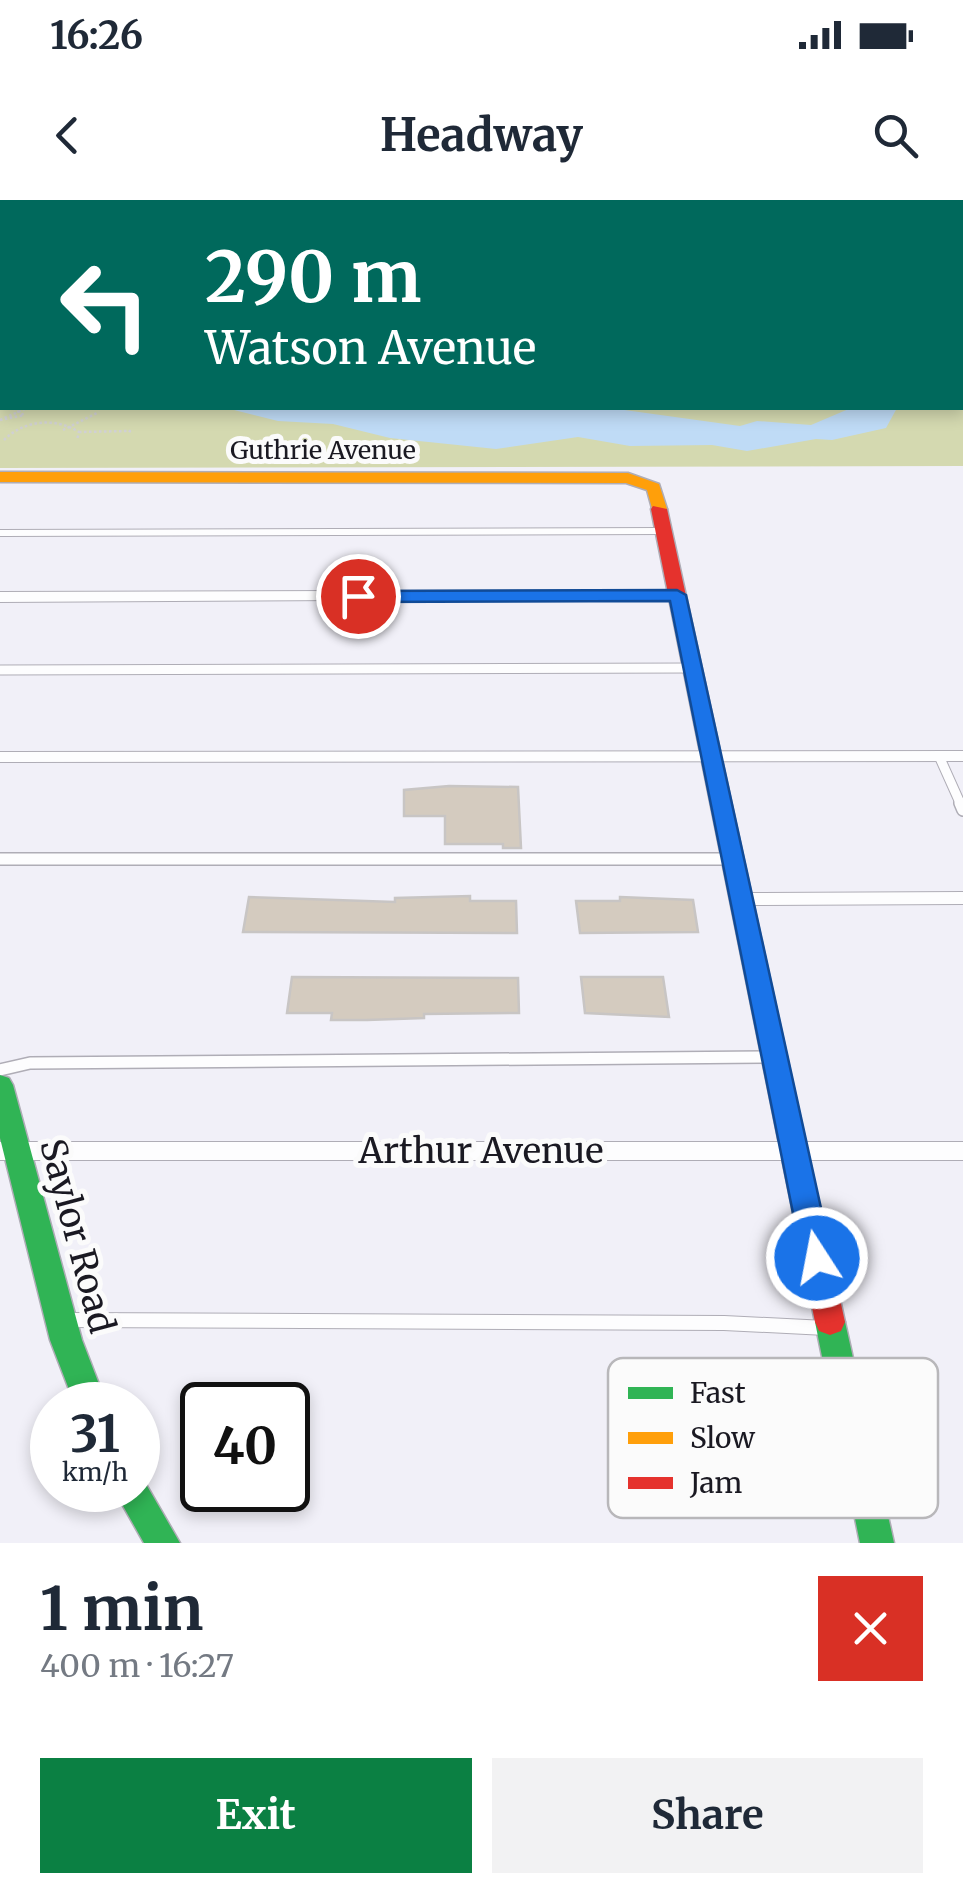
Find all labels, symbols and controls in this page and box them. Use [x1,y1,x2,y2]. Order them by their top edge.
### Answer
text: 16:26 [50,12,143,59]
text: Headway [380,107,583,163]
icon: back [40,108,95,163]
icon: search [868,108,923,163]
text: 290 m [205,233,421,321]
icon: left [40,240,170,370]
text: Watson Avenue [205,320,536,376]
street label: Guthrie Avenue [230,434,416,466]
pin [316,554,401,639]
icon: arrive [331,569,386,624]
street label: Arthur Avenue [358,1129,603,1173]
street label: Saylor Road [30,1134,124,1338]
position arrow [765,1206,869,1310]
legend [608,1358,938,1518]
text: Fast [690,1375,746,1411]
speed limit sign: 40 [180,1382,310,1512]
text: 31 [70,1403,120,1466]
text: Slow [690,1420,755,1456]
text: km/h [62,1456,128,1488]
text: Jam [689,1465,743,1501]
text: 1 min [40,1571,203,1646]
button: close [818,1576,923,1681]
text: 400 m · 16:27 [40,1646,234,1686]
button: Exit [40,1758,472,1873]
button: Share [492,1758,923,1873]

